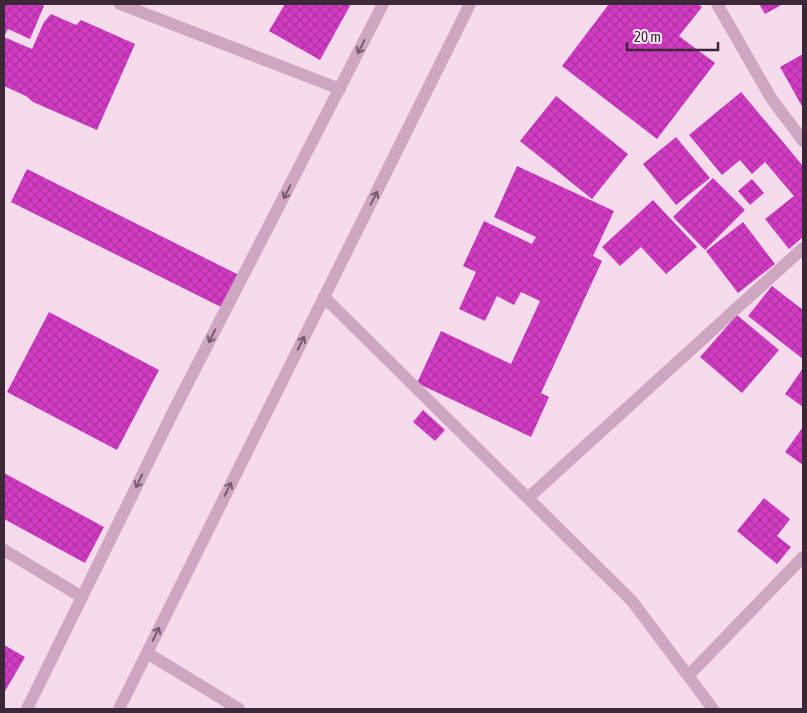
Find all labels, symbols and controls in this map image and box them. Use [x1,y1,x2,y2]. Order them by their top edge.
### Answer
scale bar [627,20,718,52]
text: 20 m [634,28,661,45]
one-way arrow [356,39,365,54]
one-way arrow [282,184,292,199]
one-way arrow [369,191,379,206]
one-way arrow [207,328,216,343]
one-way arrow [296,336,306,351]
one-way arrow [134,473,143,488]
one-way arrow [224,482,234,497]
one-way arrow [152,627,161,642]

